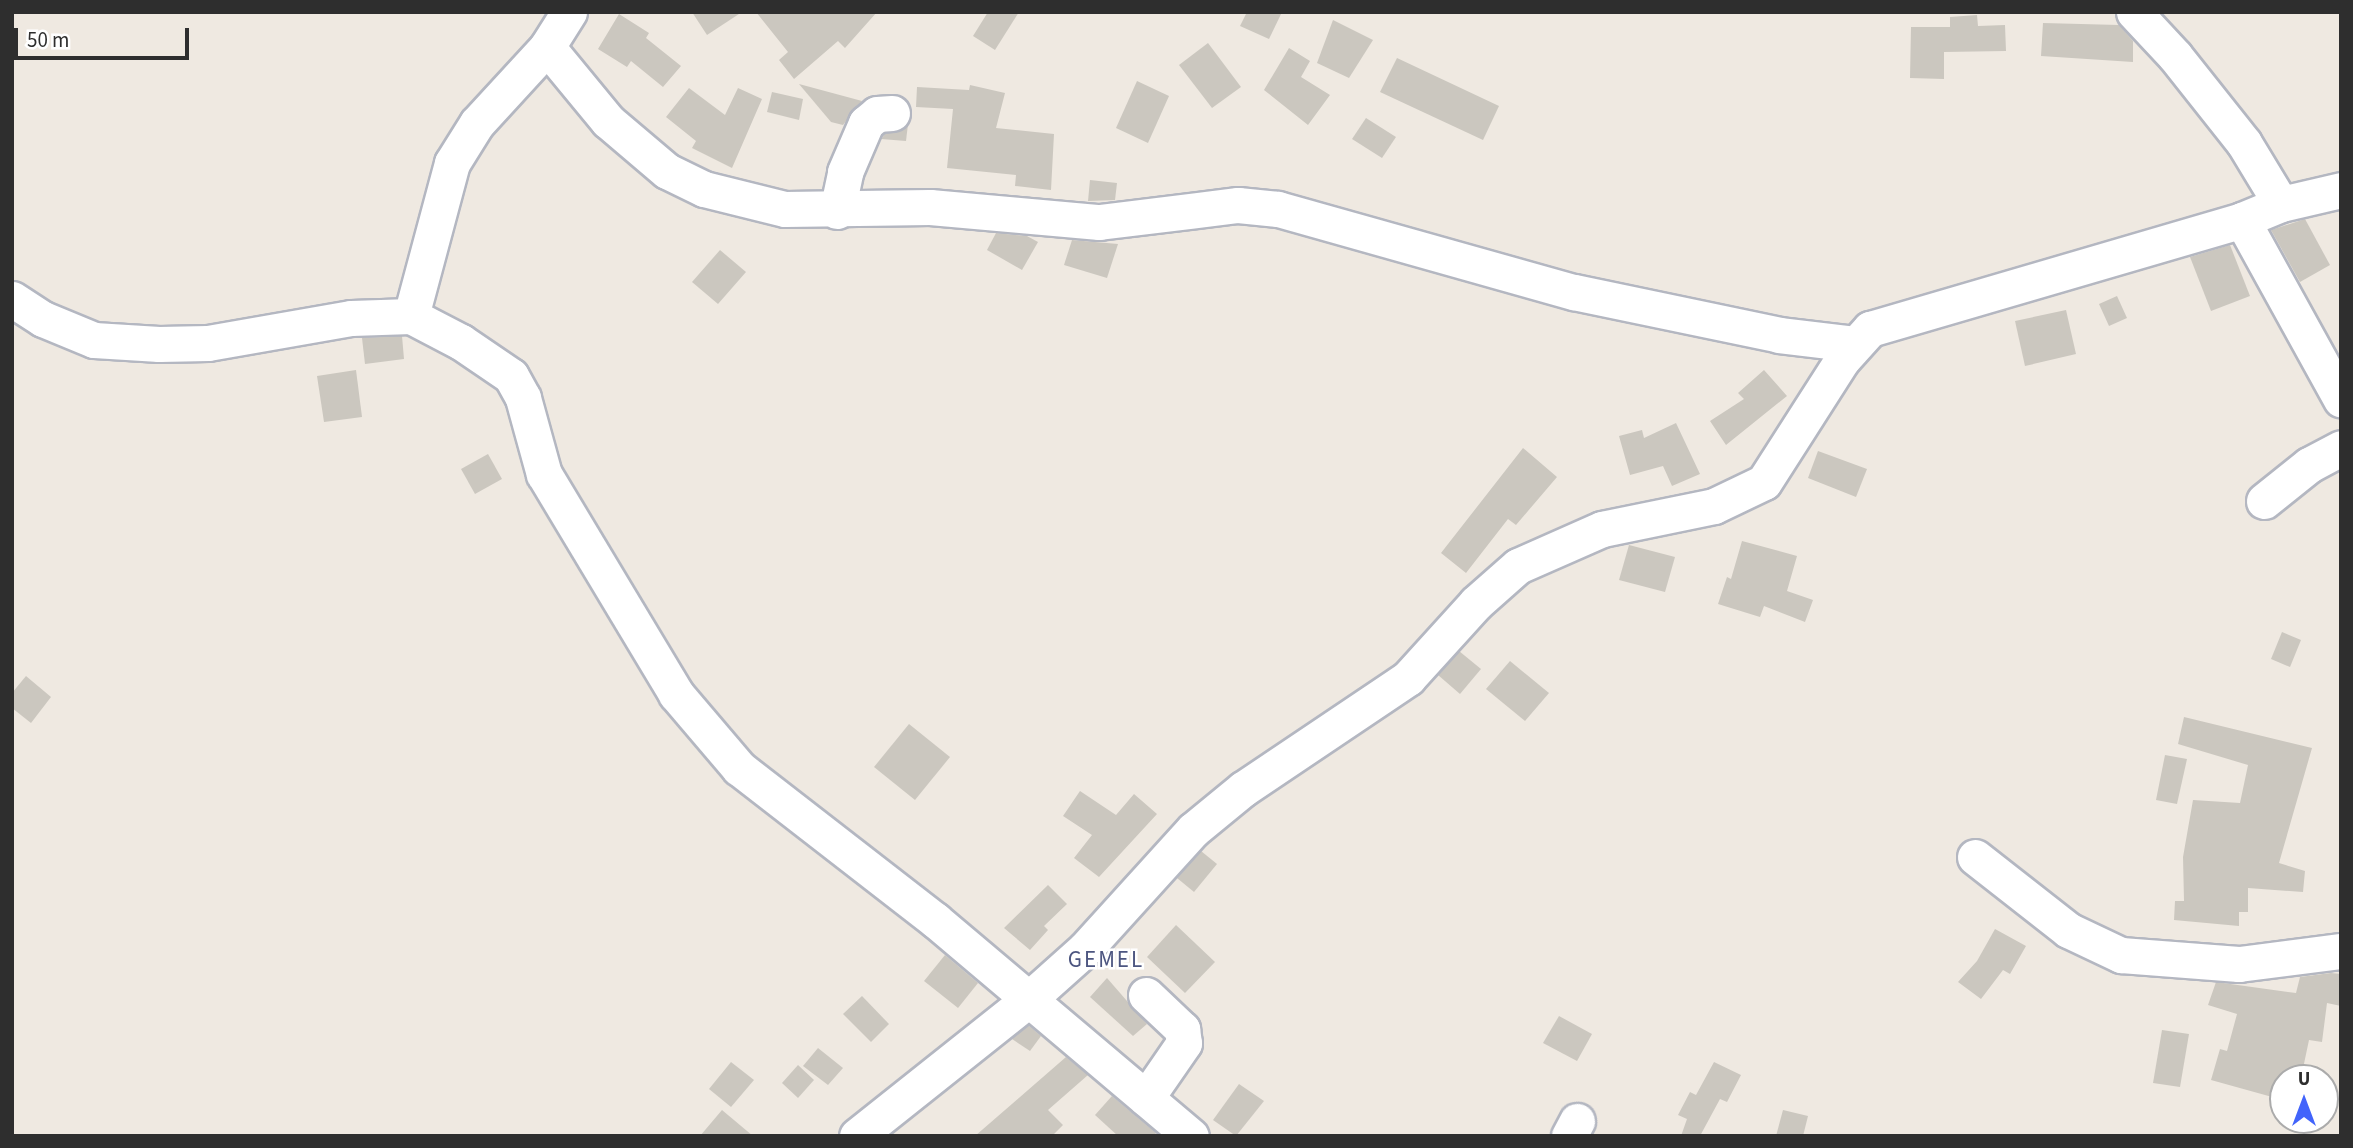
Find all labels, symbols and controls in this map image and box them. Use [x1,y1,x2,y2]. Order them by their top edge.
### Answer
scale bar [18,14,192,58]
text: 50 m [27,25,69,55]
district label: GEMEL [1068,946,1144,974]
north arrow [2269,1064,2339,1134]
text: U [2298,1066,2310,1093]

